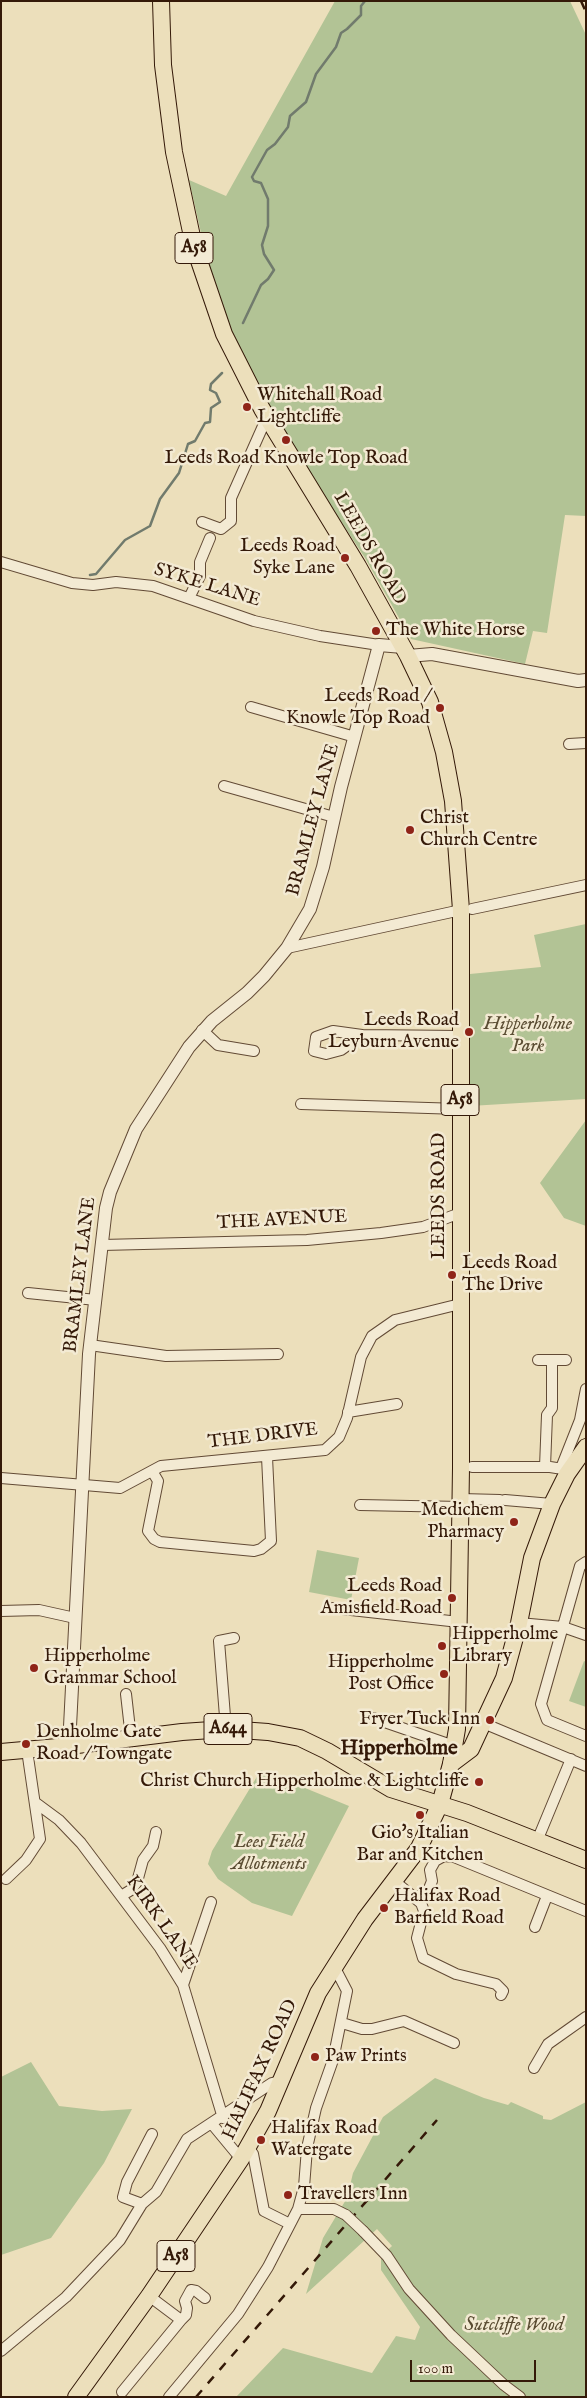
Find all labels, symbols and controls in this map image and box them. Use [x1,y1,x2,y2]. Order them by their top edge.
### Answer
road number: A58 [175,232,213,264]
place label: Whitehall Road Lightcliffe [257,385,382,429]
marker: Whitehall Road Lightcliffe [241,401,253,413]
marker: Leeds Road Knowle Top Road [280,434,292,446]
place label: Leeds Road Knowle Top Road [164,448,408,470]
street label: LEEDS ROAD [328,489,410,609]
place label: Leeds Road Syke Lane [240,536,335,580]
marker: Leeds Road Syke Lane [339,552,351,564]
street label: SYKE LANE [151,559,263,613]
place label: The White Horse [386,620,525,642]
marker: The White Horse [370,625,382,637]
place label: Leeds Road / Knowle Top Road [286,686,430,730]
marker: Leeds Road / Knowle Top Road [434,702,446,714]
street label: BRAMLEY LANE [283,741,345,899]
place label: Christ Church Centre [420,808,537,852]
marker: Christ Church Centre [404,824,416,836]
place label: Leeds Road Leyburn Avenue [328,1010,459,1054]
park label: Hipperholme Park [484,1014,572,1058]
marker: Leeds Road Leyburn Avenue [463,1026,475,1038]
road number: A58 [441,1084,479,1116]
street label: LEEDS ROAD [429,1133,451,1259]
street label: BRAMLEY LANE [60,1196,102,1354]
street label: THE AVENUE [216,1206,348,1236]
place label: Leeds Road The Drive [462,1253,557,1297]
marker: Leeds Road The Drive [446,1269,458,1281]
street label: THE DRIVE [207,1419,319,1455]
place label: Medichem Pharmacy [421,1500,504,1544]
marker: Medichem Pharmacy [508,1516,520,1528]
place label: Leeds Road Amisfield Road [321,1576,442,1620]
marker: Leeds Road Amisfield Road [446,1592,458,1604]
place label: Hipperholme Library [452,1624,558,1668]
marker: Hipperholme Library [436,1640,448,1652]
place label: Hipperholme Grammar School [44,1646,177,1690]
place label: Hipperholme Post Office [328,1652,434,1696]
marker: Hipperholme Grammar School [28,1662,40,1674]
marker: Hipperholme Post Office [438,1668,450,1680]
place label: Fryer Tuck Inn [359,1709,480,1731]
road number: A644 [204,1714,252,1745]
marker: Fryer Tuck Inn [484,1714,496,1726]
place label: Denholme Gate Road / Towngate [36,1722,172,1766]
district label: Hipperholme [340,1737,458,1763]
marker: Denholme Gate Road / Towngate [20,1738,32,1750]
place label: Christ Church Hipperholme & Lightcliffe [140,1771,469,1793]
marker: Christ Church Hipperholme & Lightcliffe [473,1776,485,1788]
marker: Gio's Italian Bar and Kitchen [414,1809,426,1821]
place label: Gio's Italian Bar and Kitchen [357,1823,483,1867]
park label: Lees Field Allotments [232,1832,306,1876]
street label: KIRK LANE [120,1871,202,1975]
place label: Halifax Road Barfield Road [394,1886,504,1930]
marker: Halifax Road Barfield Road [378,1902,390,1914]
street label: HALIFAX ROAD [219,1996,303,2144]
place label: Paw Prints [325,2046,407,2068]
marker: Paw Prints [309,2051,321,2063]
place label: Halifax Road Watergate [271,2118,377,2162]
marker: Halifax Road Watergate [255,2134,267,2146]
place label: Travellers Inn [298,2184,408,2206]
marker: Travellers Inn [282,2189,294,2201]
road number: A58 [157,2240,195,2272]
park label: Sutcliffe Wood [464,2315,564,2337]
scale bar [412,2350,538,2382]
text: 100 m [418,2359,453,2378]

